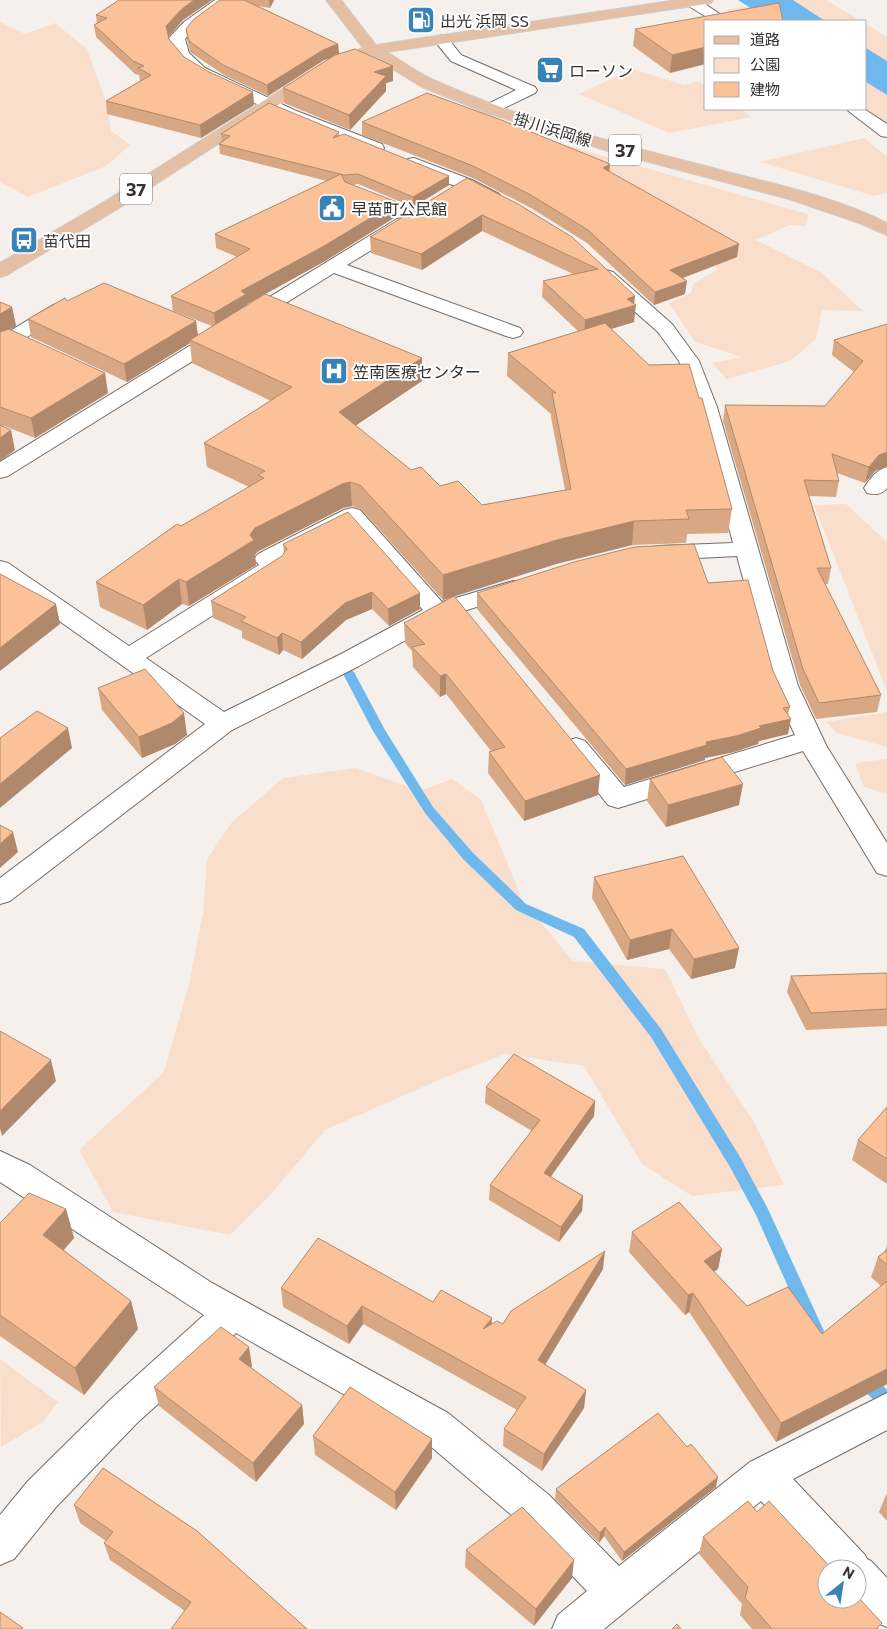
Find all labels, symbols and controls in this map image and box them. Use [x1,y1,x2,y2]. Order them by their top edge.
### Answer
fuel station icon: 出光 浜岡 SS [406,5,436,35]
place label: 出光 浜岡 SS [440,11,529,30]
legend [704,20,867,110]
text: 道路 [750,30,780,48]
supermarket icon: ローソン [535,55,565,85]
text: 公園 [750,55,780,73]
place label: ローソン [569,61,633,80]
text: 建物 [750,80,780,98]
street label: 掛川浜岡線 [512,108,594,150]
road number: 37 [609,134,641,166]
road number: 37 [120,173,152,204]
public building icon: 早苗町公民館 [317,193,347,223]
place label: 早苗町公民館 [351,199,447,218]
bus stop icon: 苗代田 [9,225,39,255]
place label: 苗代田 [43,231,91,250]
hospital icon: 笠南医療センター [319,356,349,386]
place label: 笠南医療センター [353,362,481,381]
north arrow [817,1559,867,1609]
text: N [840,1562,858,1582]

